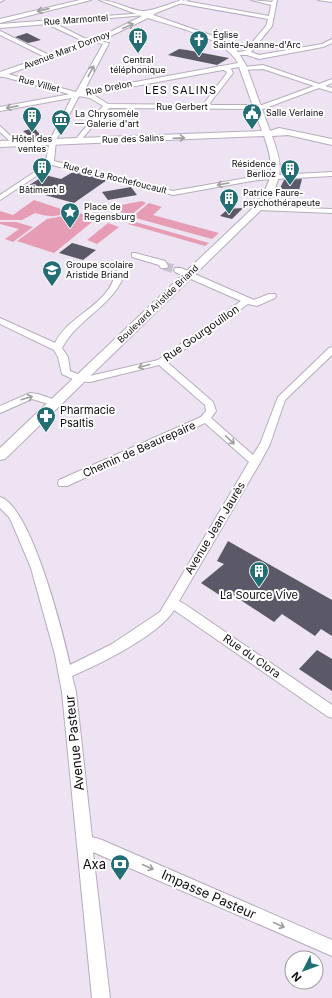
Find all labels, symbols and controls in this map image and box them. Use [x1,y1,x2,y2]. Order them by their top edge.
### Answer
one-way arrow [37,7,50,15]
street label: Rue Marmontel [43,12,109,27]
one-way arrow [122,22,134,29]
building icon: Central téléphonique [127,26,149,54]
street label: Avenue Marx Dormoy [22,28,112,71]
church icon: Église Sainte-Jeanne-d'Arc [188,29,210,57]
place label: Église Sainte-Jeanne-d'Arc [213,29,301,50]
place label: Central téléphonique [110,54,166,75]
one-way arrow [88,65,96,77]
street label: Rue Villiet [17,73,61,94]
street label: Rue Drelon [85,78,133,97]
district label: LES SALINS [145,83,217,97]
street label: Rue Gerbert [156,101,208,112]
public building icon: Salle Verlaine [241,102,263,130]
one-way arrow [6,103,19,111]
building icon: Hôtel des ventes [21,105,43,133]
place label: Salle Verlaine [266,107,323,118]
museum icon: La Chrysomèle — Galerie d'art [50,108,72,136]
place label: La Chrysomèle — Galerie d'art [75,108,139,129]
street label: Rue des Salins [102,132,164,145]
place label: Hôtel des ventes [12,133,52,154]
one-way arrow [172,134,185,141]
building icon: Bâtiment B [31,156,53,184]
place label: Résidence Berlioz [232,158,276,179]
building icon: Résidence Berlioz [279,158,301,186]
street label: Rue de La Rochefoucault [62,159,168,196]
one-way arrow [217,180,230,188]
place label: Bâtiment B [19,184,65,195]
building icon: Patrice Faure- psychothérapeute [218,187,240,215]
place label: Patrice Faure- psychothérapeute [243,187,320,208]
place icon: Place de Regensburg [59,201,81,229]
place label: Place de Regensburg [84,201,135,222]
school or university icon: Groupe scolaire Aristide Briand [41,259,63,287]
place label: Groupe scolaire Aristide Briand [66,259,133,280]
street label: Boulevard Aristide Briand [115,262,200,345]
street label: Rue Gourgouillon [160,302,242,364]
one-way arrow [138,363,151,370]
one-way arrow [20,394,33,401]
place label: Pharmacie Psaltis [60,403,115,430]
pharmacy icon: Pharmacie Psaltis [35,405,57,433]
street label: Chemin de Beaurepaire [80,418,198,480]
one-way arrow [225,435,235,445]
street label: Avenue Jean Jaurès [182,479,248,577]
building icon: La Source Vive [248,560,270,588]
place label: La Source Vive [220,588,298,602]
street label: Rue du Clora [221,631,283,681]
street label: Avenue Pasteur [61,694,87,792]
bank icon: Axa [109,853,131,881]
place label: Axa [83,856,106,872]
one-way arrow [141,864,153,871]
street label: Impasse Pasteur [159,866,259,922]
one-way arrow [273,922,285,929]
north arrow [284,950,324,990]
text: N [289,969,305,984]

